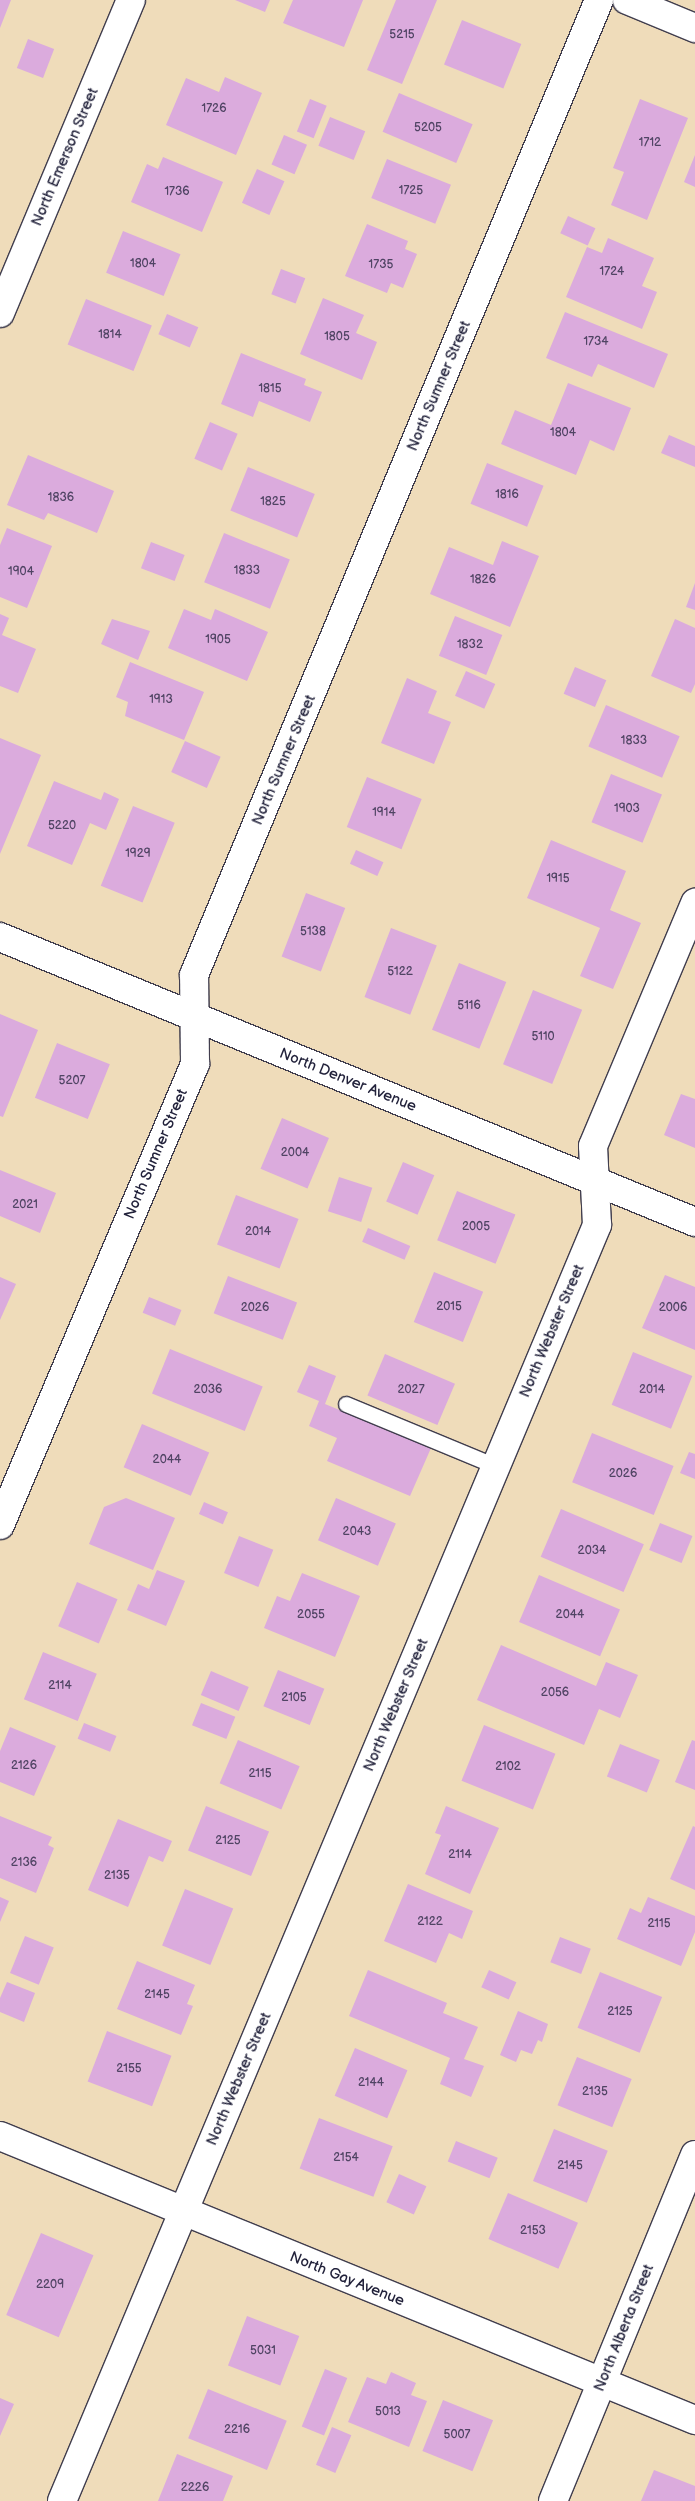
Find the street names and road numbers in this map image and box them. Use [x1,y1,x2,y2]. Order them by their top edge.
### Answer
street label: North Emerson Street [28,85,102,229]
street label: North Sumner Street [403,318,475,454]
street label: North Sumner Street [248,692,320,828]
street label: North Denver Avenue [277,1044,419,1116]
street label: North Sumner Street [120,1086,192,1222]
street label: North Webster Street [516,1261,588,1401]
street label: North Webster Street [360,1635,432,1775]
street label: North Webster Street [203,2009,275,2149]
street label: North Gay Avenue [286,2248,408,2310]
street label: North Alberta Street [590,2262,658,2394]

